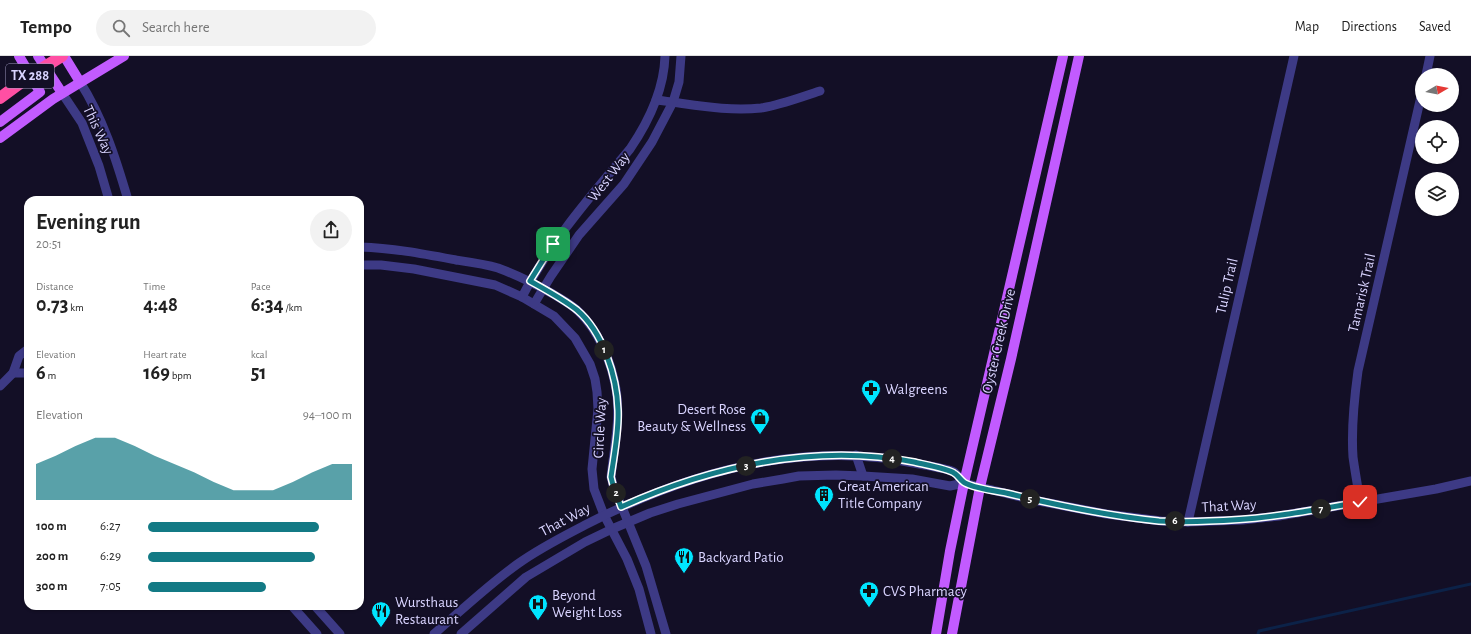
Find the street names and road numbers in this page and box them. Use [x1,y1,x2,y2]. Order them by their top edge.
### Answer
road number: TX 288 [6,64,54,88]
street label: This Way [80,103,116,157]
street label: West Way [585,149,633,205]
street label: Tamarisk Trail [1346,252,1378,334]
street label: Tulip Trail [1213,257,1241,315]
street label: Oyster Creek Drive [980,287,1018,395]
street label: Circle Way [591,397,609,459]
street label: That Way [1201,497,1257,515]
street label: That Way [537,500,593,540]

